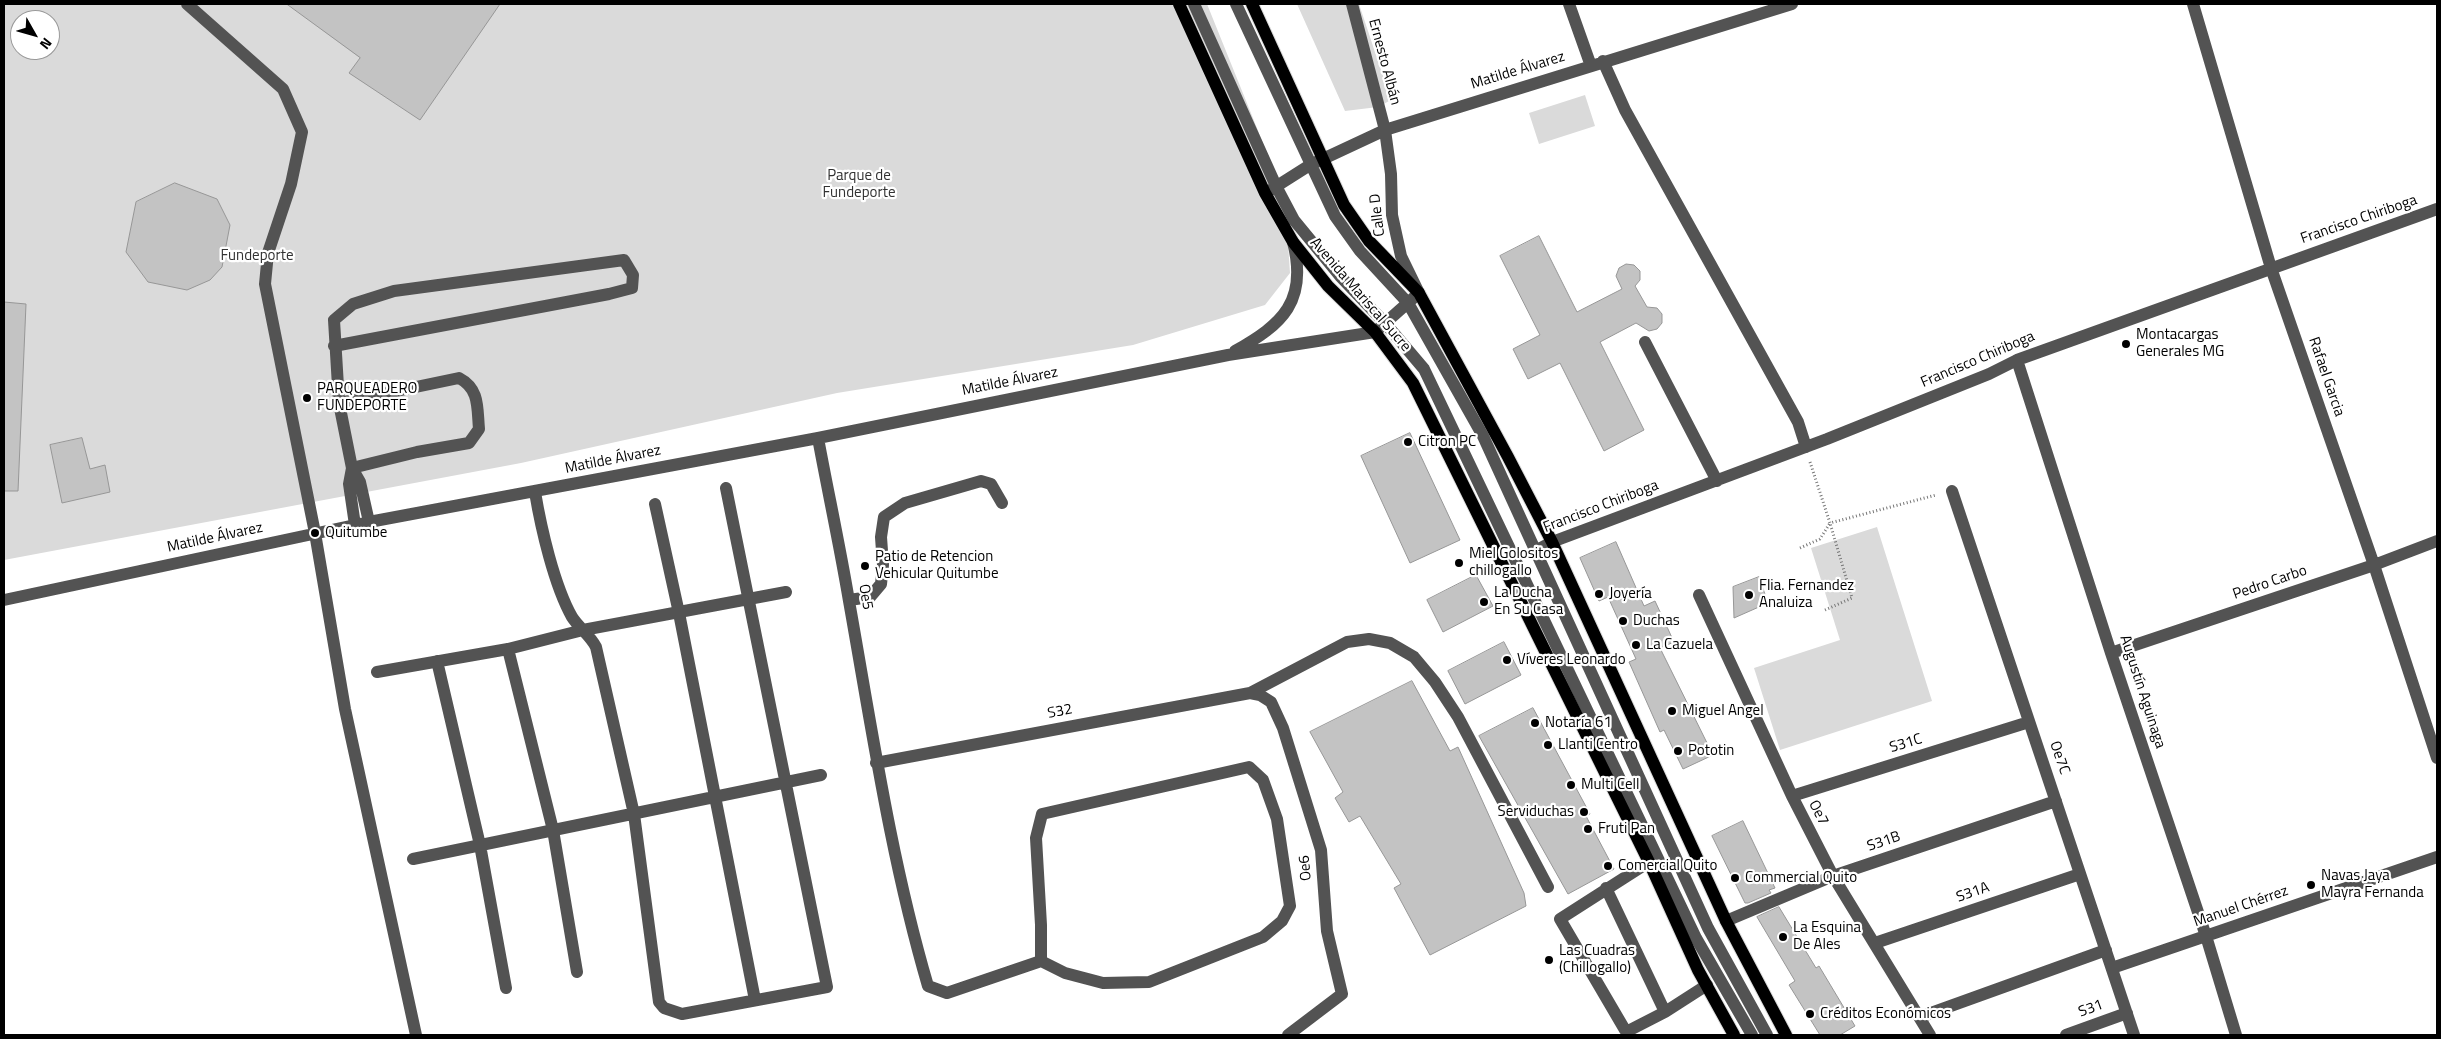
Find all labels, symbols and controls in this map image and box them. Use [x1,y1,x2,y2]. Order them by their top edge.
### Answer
north arrow [10,10,60,60]
street label: Ernesto Albán [1364,17,1404,107]
text: N [35,34,58,54]
street label: Matilde Álvarez [1469,48,1567,94]
park label: Parque de Fundeporte [822,167,896,202]
street label: Calle D [1366,192,1390,238]
street label: Francisco Chiriboga [2298,192,2420,248]
street label: Avenida Mariscal Sucre [1306,234,1414,356]
park label: Fundeporte [220,247,294,265]
place label: Montacargas Generales MG [2136,326,2224,361]
street label: Francisco Chiriboga [1918,328,2038,392]
street label: Rafael Garcia [2304,335,2348,419]
marker: Montacargas Generales MG [2120,338,2132,350]
street label: Matilde Álvarez [960,364,1060,400]
place label: PARQUEADERO FUNDEPORTE [317,380,418,415]
marker: PARQUEADERO FUNDEPORTE [301,392,313,404]
place label: Citron PC [1418,433,1476,451]
marker: Citron PC [1402,436,1414,448]
street label: Matilde Álvarez [563,442,663,478]
street label: Francisco Chiriboga [1541,477,1661,537]
street label: Matilde Álvarez [165,519,265,557]
place label: Quitumbe [325,524,387,542]
marker: Quitumbe [309,527,321,539]
place label: Miel Golositos chillogallo [1469,545,1558,580]
place label: Patio de Retencion Vehicular Quitumbe [875,548,999,583]
marker: Miel Golositos chillogallo [1453,557,1465,569]
marker: Patio de Retencion Vehicular Quitumbe [859,560,871,572]
street label: Pedro Carbo [2231,562,2309,604]
place label: Flia. Fernandez Analuiza [1759,577,1854,612]
street label: Oe5 [854,583,876,611]
place label: La Ducha En Su Casa [1494,584,1563,619]
place label: Joyería [1609,585,1652,603]
marker: Joyería [1593,588,1605,600]
marker: Flia. Fernandez Analuiza [1743,589,1755,601]
marker: La Ducha En Su Casa [1478,596,1490,608]
place label: Duchas [1633,612,1680,630]
marker: Duchas [1617,615,1629,627]
street label: Augustín Aguinaga [2115,633,2169,751]
place label: La Cazuela [1646,636,1713,654]
marker: La Cazuela [1630,639,1642,651]
place label: Víveres Leonardo [1517,651,1626,669]
marker: Víveres Leonardo [1501,654,1513,666]
street label: S32 [1046,701,1074,723]
place label: Miguel Angel [1682,702,1764,720]
marker: Miguel Angel [1666,705,1678,717]
place label: Notaría 61 [1545,714,1612,732]
marker: Notaría 61 [1529,717,1541,729]
street label: S31C [1888,731,1924,757]
place label: Llanti Centro [1558,736,1638,754]
marker: Llanti Centro [1542,739,1554,751]
street label: Oe7C [2045,739,2073,777]
place label: Pototin [1688,742,1734,760]
marker: Pototin [1672,745,1684,757]
place label: Multi Cell [1581,776,1639,794]
marker: Multi Cell [1565,779,1577,791]
street label: Oe7 [1804,797,1832,829]
place label: Serviduchas [1498,803,1574,821]
marker: Serviduchas [1578,806,1590,818]
place label: Fruti Pan [1598,820,1655,838]
marker: Fruti Pan [1582,823,1594,835]
street label: S31B [1865,828,1903,856]
street label: Oe6 [1296,854,1316,882]
place label: Comercial Quito [1618,857,1718,875]
marker: Comercial Quito [1602,860,1614,872]
place label: Navas Jaya Mayra Fernanda [2321,867,2424,902]
place label: Commercial Quito [1745,869,1857,887]
marker: Commercial Quito [1729,872,1741,884]
street label: S31A [1954,879,1992,907]
marker: Navas Jaya Mayra Fernanda [2305,879,2317,891]
street label: Manuel Chérrez [2191,882,2291,932]
place label: La Esquina De Ales [1793,919,1861,954]
marker: La Esquina De Ales [1777,931,1789,943]
place label: Las Cuadras (Chillogallo) [1559,942,1635,977]
marker: Las Cuadras (Chillogallo) [1543,954,1555,966]
street label: S31 [2076,996,2106,1022]
place label: Créditos Económicos [1820,1005,1951,1023]
marker: Créditos Económicos [1804,1008,1816,1020]

